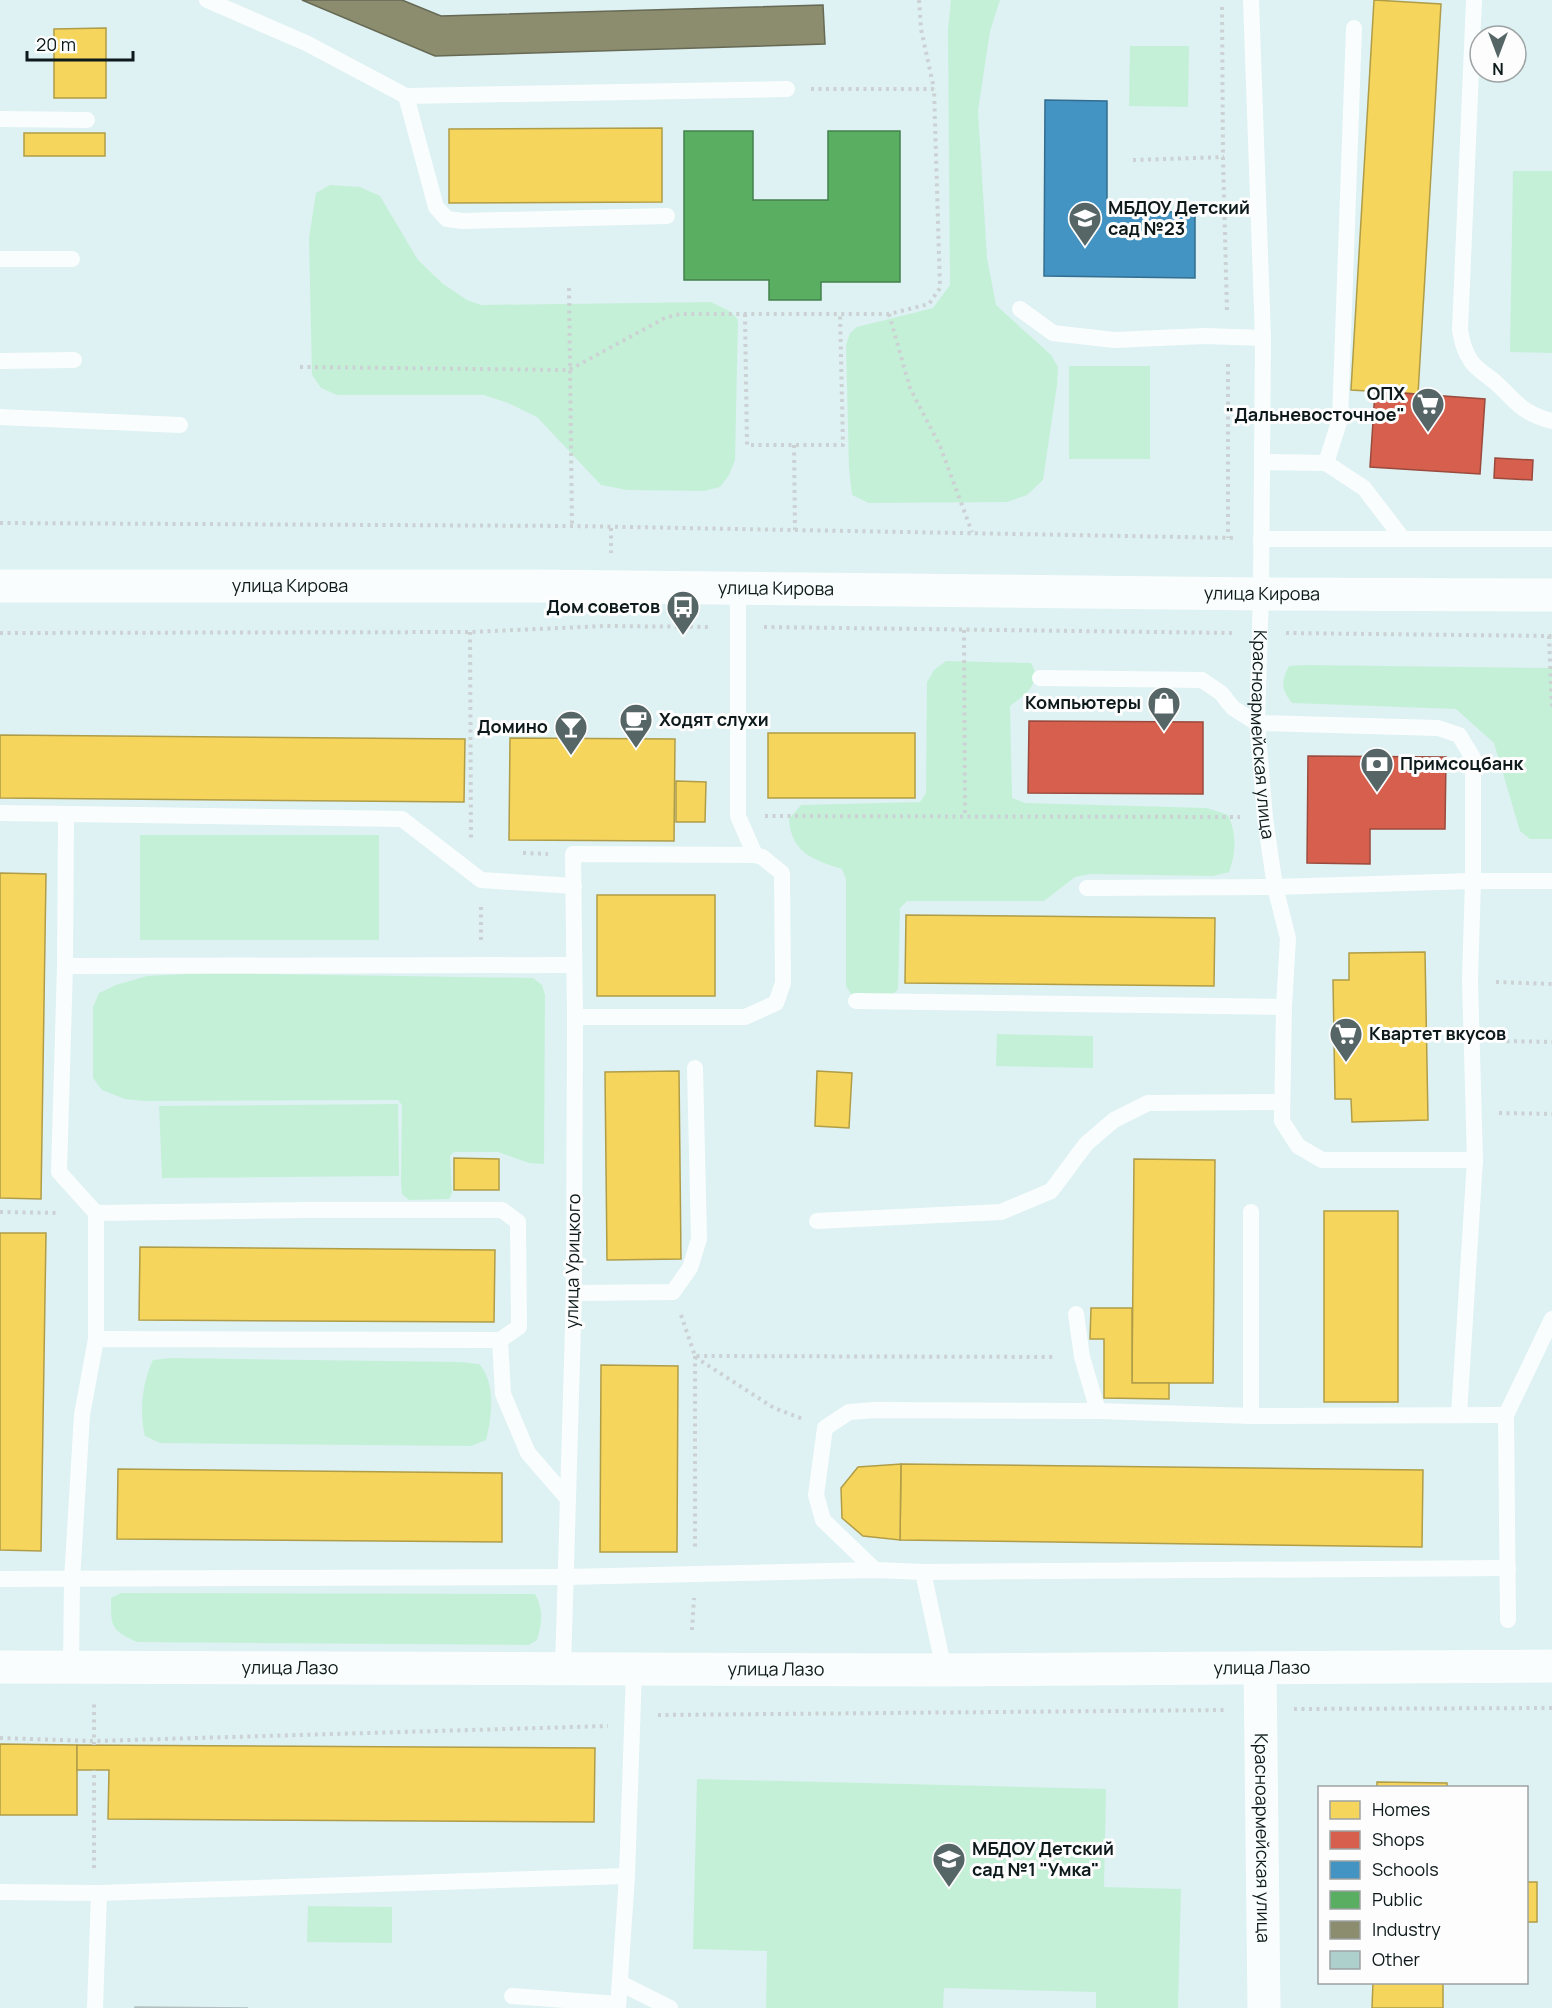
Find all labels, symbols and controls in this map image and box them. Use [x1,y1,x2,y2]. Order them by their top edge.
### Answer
scale bar [27,24,134,62]
north arrow [1468,24,1528,84]
text: 20 m [36,32,76,56]
text: N [1492,58,1504,80]
place label: МБДОУ Детский сад №23 [1108,195,1250,240]
school or university icon: МБДОУ Детский сад №23 [1067,200,1103,247]
place label: ОПХ "Дальневосточное" [1226,381,1405,426]
supermarket icon: ОПХ "Дальневосточное" [1410,386,1446,433]
street label: улица Кирова [232,573,348,597]
street label: улица Кирова [718,575,834,600]
street label: улица Кирова [1204,580,1320,605]
bus stop icon: Дом советов [665,589,701,636]
place label: Дом советов [546,594,660,618]
street label: Красноармейская улица [1246,629,1281,841]
shop icon: Компьютеры [1146,685,1182,732]
place label: Компьютеры [1025,690,1141,714]
cafe icon: Ходят слухи [618,702,654,749]
place label: Ходят слухи [659,707,769,731]
bar icon: Домино [553,709,589,756]
place label: Домино [477,714,548,738]
bank icon: Примсоцбанк [1359,746,1395,793]
place label: Примсоцбанк [1400,751,1524,775]
supermarket icon: Квартет вкусов [1328,1016,1364,1063]
place label: Квартет вкусов [1369,1021,1506,1045]
street label: улица Урицкого [559,1193,585,1329]
street label: улица Лазо [242,1655,338,1679]
street label: улица Лазо [1213,1655,1310,1679]
street label: улица Лазо [728,1656,824,1681]
street label: Красноармейская улица [1250,1733,1276,1943]
legend [1318,1786,1528,1984]
text: Homes [1372,1797,1430,1821]
text: Shops [1372,1827,1424,1851]
place label: МБДОУ Детский сад №1 "Умка" [972,1836,1114,1881]
school or university icon: МБДОУ Детский сад №1 "Умка" [931,1841,967,1888]
text: Schools [1372,1857,1439,1881]
text: Public [1372,1887,1423,1911]
text: Industry [1372,1917,1441,1941]
text: Other [1372,1947,1420,1971]

